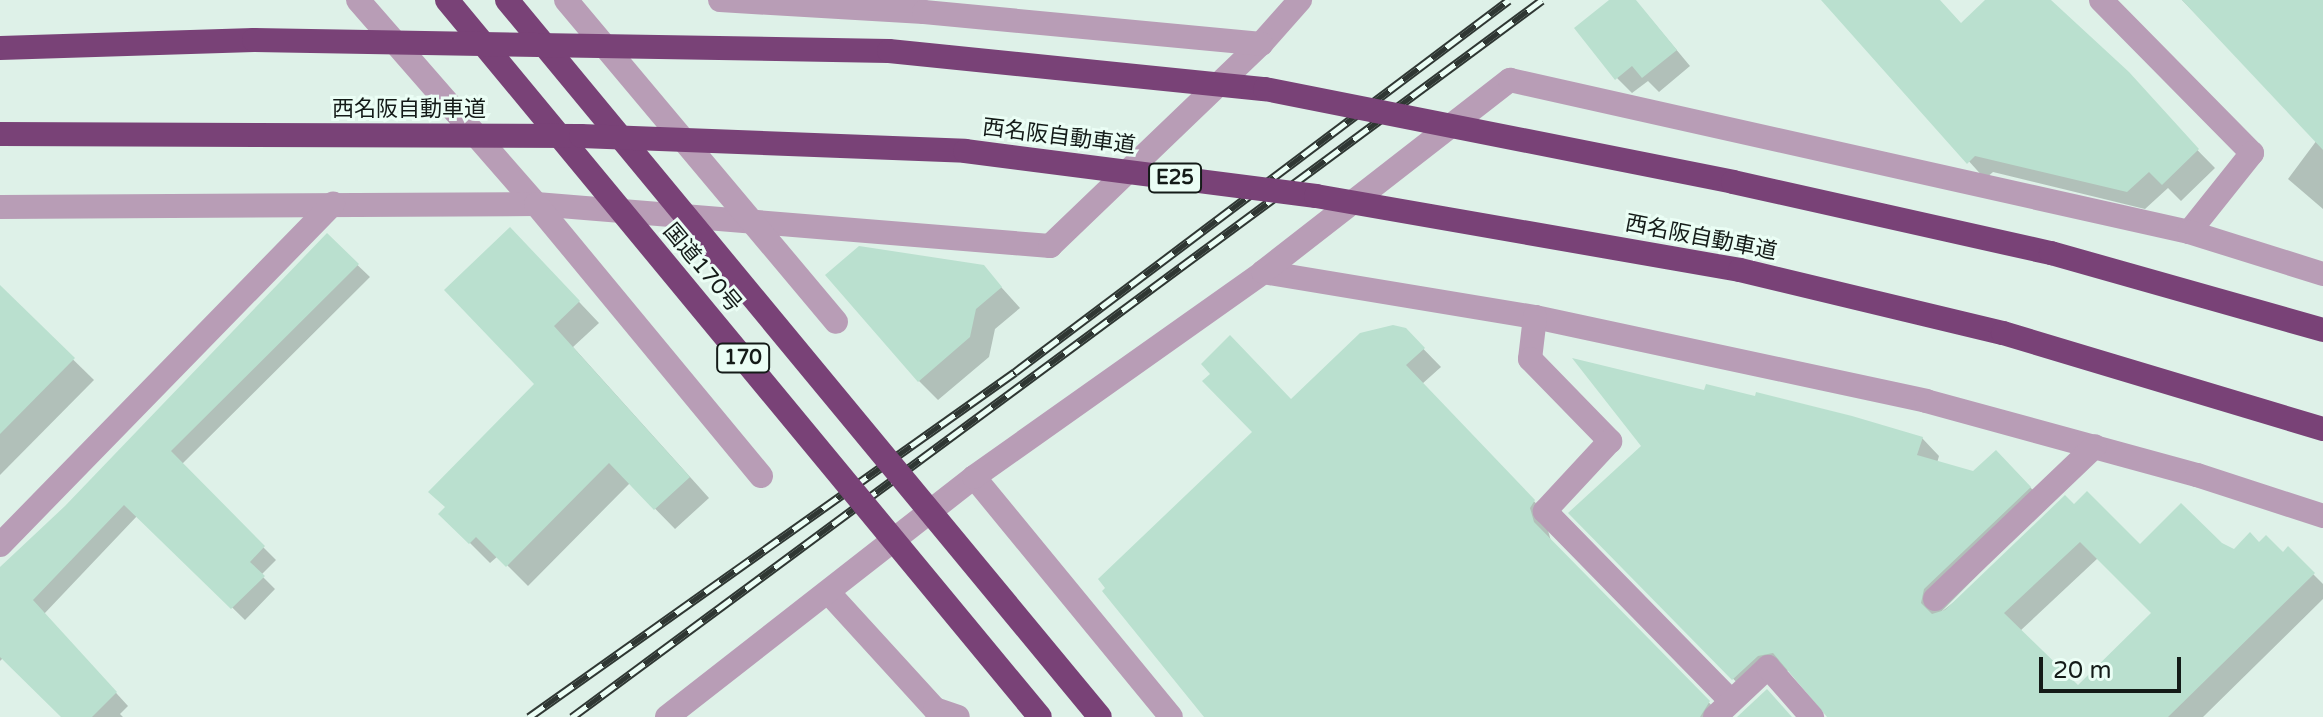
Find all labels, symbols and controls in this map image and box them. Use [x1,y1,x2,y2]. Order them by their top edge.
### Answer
street label: 西名阪自動車道 [332,97,486,123]
street label: 西名阪自動車道 [981,115,1137,159]
road number: E25 [1147,162,1203,194]
street label: 西名阪自動車道 [1623,210,1779,266]
street label: 国道170号 [657,218,747,318]
road number: 170 [715,342,771,374]
scale bar [2043,641,2185,691]
text: 20 m [2053,656,2111,685]

